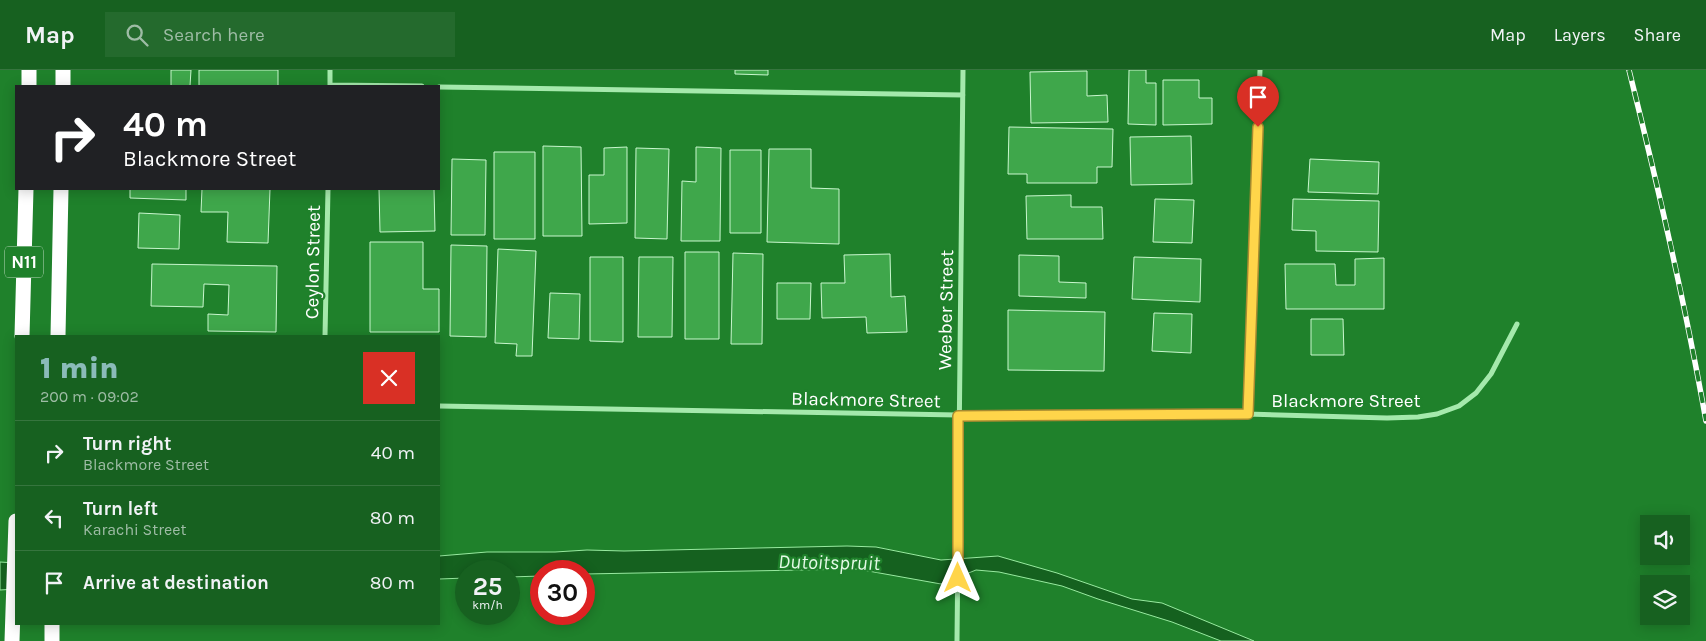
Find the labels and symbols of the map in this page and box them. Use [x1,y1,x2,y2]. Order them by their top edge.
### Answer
pin [1237,76,1279,127]
street label: Ceylon Street [301,205,325,319]
road number: N11 [5,246,43,278]
street label: Weeber Street [934,250,958,370]
street label: Blackmore Street [791,388,941,412]
street label: Blackmore Street [1271,390,1421,412]
water label: Dutoitspruit [778,550,880,575]
position arrow [931,551,983,603]
speed limit sign: 30 [530,560,595,625]

